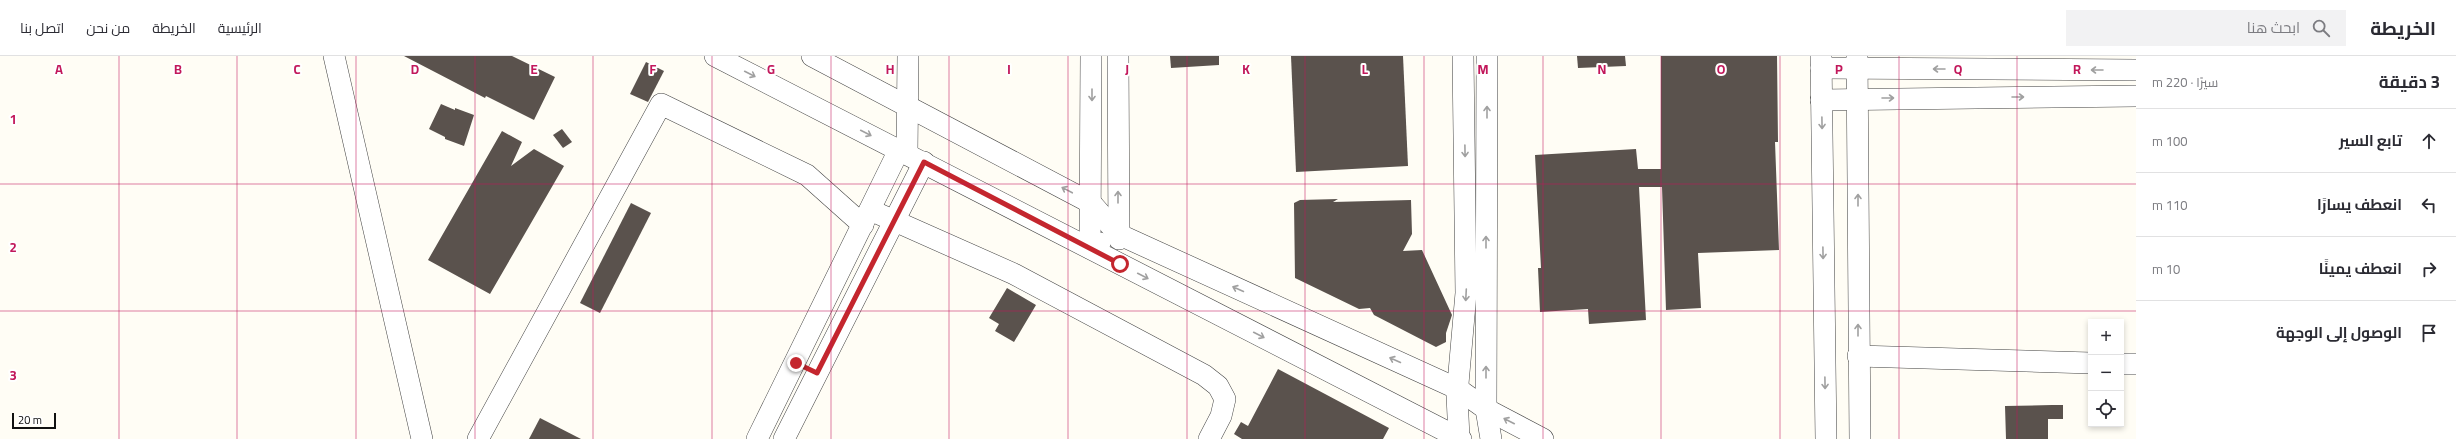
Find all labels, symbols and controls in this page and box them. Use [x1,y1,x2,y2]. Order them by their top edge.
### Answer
search box [2066,10,2346,46]
text: الخريطة [2370,10,2436,46]
text: ابحث هنا [2247,13,2300,42]
text: اتصل بنا [20,15,64,41]
text: من نحن [86,15,130,41]
text: الخريطة [152,15,196,41]
text: الرئيسية [218,15,262,41]
icon: search [2310,17,2332,39]
text: A [55,57,63,81]
text: B [174,57,182,81]
text: C [293,57,301,81]
text: D [411,57,419,81]
text: E [530,57,538,81]
text: F [650,57,657,81]
text: G [767,57,775,81]
text: H [886,57,894,81]
text: I [1007,57,1011,81]
text: J [1125,57,1129,81]
text: K [1242,57,1250,81]
text: L [1362,57,1369,81]
text: M [1478,57,1489,81]
text: N [1598,57,1607,81]
text: O [1717,57,1726,81]
text: P [1835,57,1843,81]
text: Q [1954,57,1963,81]
text: R [2073,57,2081,81]
one-way arrow [1933,65,1946,73]
one-way arrow [2091,66,2104,74]
text: 3 دقيقة [2379,66,2440,98]
text: سيرًا · 220 m [2152,70,2218,94]
one-way arrow [744,71,756,78]
one-way arrow [1088,88,1096,101]
one-way arrow [2011,93,2024,101]
one-way arrow [1881,94,1894,102]
one-way arrow [1483,106,1491,119]
text: 1 [9,107,17,131]
one-way arrow [1818,116,1826,129]
text: تابع السير [2339,126,2402,155]
text: 100 m [2152,129,2188,153]
one-way arrow [859,130,871,137]
icon: ahead [2418,130,2440,152]
one-way arrow [1461,144,1468,157]
one-way arrow [1062,186,1074,194]
text: انعطف يسارًا [2317,190,2402,219]
one-way arrow [1114,191,1122,204]
text: 110 m [2152,193,2188,217]
one-way arrow [1854,194,1862,207]
icon: left [2418,194,2440,216]
text: 2 [9,235,17,259]
one-way arrow [1482,236,1490,249]
one-way arrow [1819,246,1827,259]
text: انعطف يمينًا [2319,254,2402,283]
route start [1111,255,1129,273]
text: 10 m [2152,257,2180,281]
icon: right [2418,258,2440,280]
one-way arrow [1137,272,1149,280]
one-way arrow [1232,285,1244,292]
one-way arrow [1462,288,1469,301]
text: الوصول إلى الوجهة [2276,318,2402,347]
map controls [2088,319,2124,427]
button: + [2088,319,2124,355]
icon: arrive [2418,322,2440,344]
one-way arrow [1854,324,1862,337]
one-way arrow [1253,332,1265,339]
route end [787,354,805,372]
button: − [2088,355,2124,391]
one-way arrow [1389,356,1401,363]
text: 3 [9,363,17,387]
one-way arrow [1482,366,1490,379]
one-way arrow [1821,376,1829,389]
button: locate [2088,391,2124,427]
text: 20 m [18,410,42,430]
scale bar [12,411,56,430]
one-way arrow [1503,417,1515,424]

